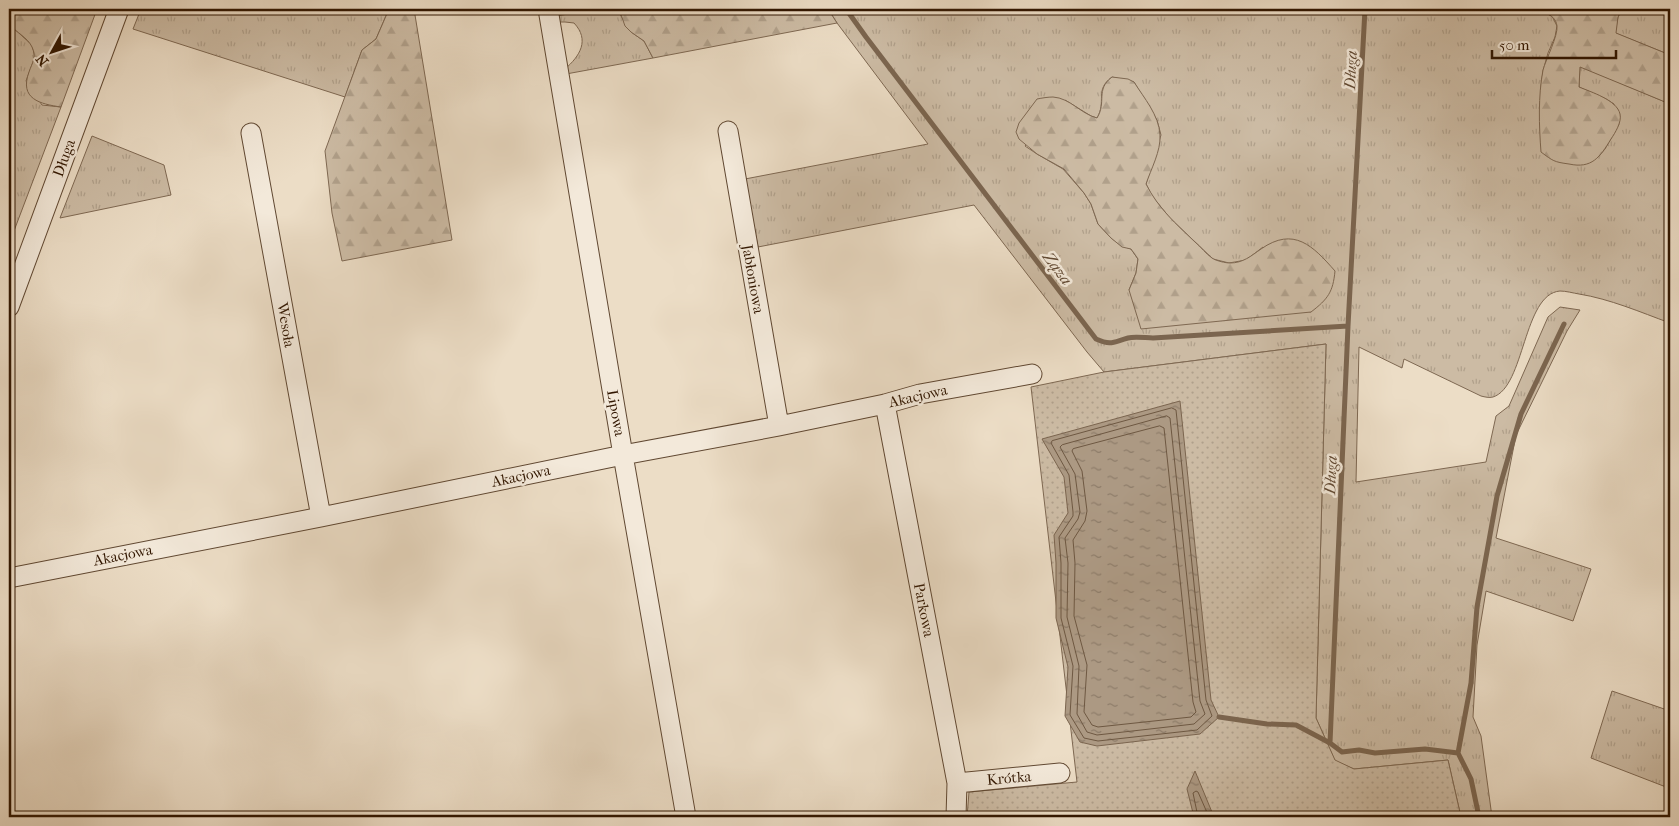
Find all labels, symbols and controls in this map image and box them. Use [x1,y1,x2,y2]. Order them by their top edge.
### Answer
north arrow [28,28,78,78]
scale bar [1492,28,1615,60]
text: 50 m [1499,36,1530,54]
text: N [32,50,52,70]
water label: Długa [1340,50,1361,91]
street label: Długa [49,136,79,179]
street label: Jabłoniowa [738,242,768,316]
water label: Ząza [1038,247,1076,289]
street label: Wesoła [273,300,299,350]
street label: Akacjowa [886,380,950,412]
street label: Lipowa [603,388,629,439]
water label: Długa [1320,455,1341,496]
street label: Akacjowa [489,461,553,491]
street label: Akacjowa [91,540,155,570]
street label: Parkowa [910,581,938,640]
street label: Krótka [986,767,1033,789]

